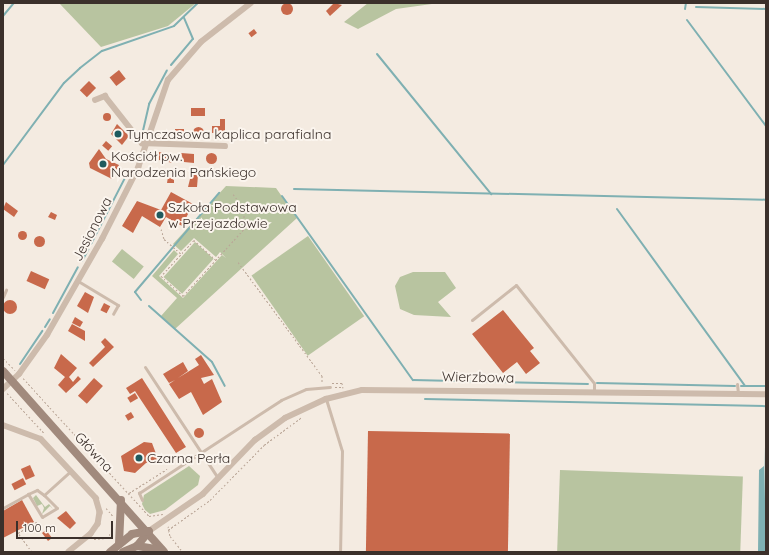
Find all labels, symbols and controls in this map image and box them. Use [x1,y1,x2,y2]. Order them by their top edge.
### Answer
place label: Tymczasowa kaplica parafialna [126,126,331,142]
marker: Tymczasowa kaplica parafialna [113,129,123,139]
place label: Kościół pw. Narodzenia Pańskiego [111,148,256,180]
marker: Kościół pw. Narodzenia Pańskiego [98,159,108,169]
street label: Jesionowa [69,194,115,264]
place label: Szkoła Podstawowa w Przejazdowie [168,199,297,232]
marker: Szkoła Podstawowa w Przejazdowie [155,210,165,220]
street label: Wierzbowa [442,368,514,386]
street label: Główna [71,429,117,475]
place label: Czarna Perła [147,450,230,466]
marker: Czarna Perła [134,453,144,463]
scale bar [18,513,115,539]
text: 100 m [23,520,56,535]

